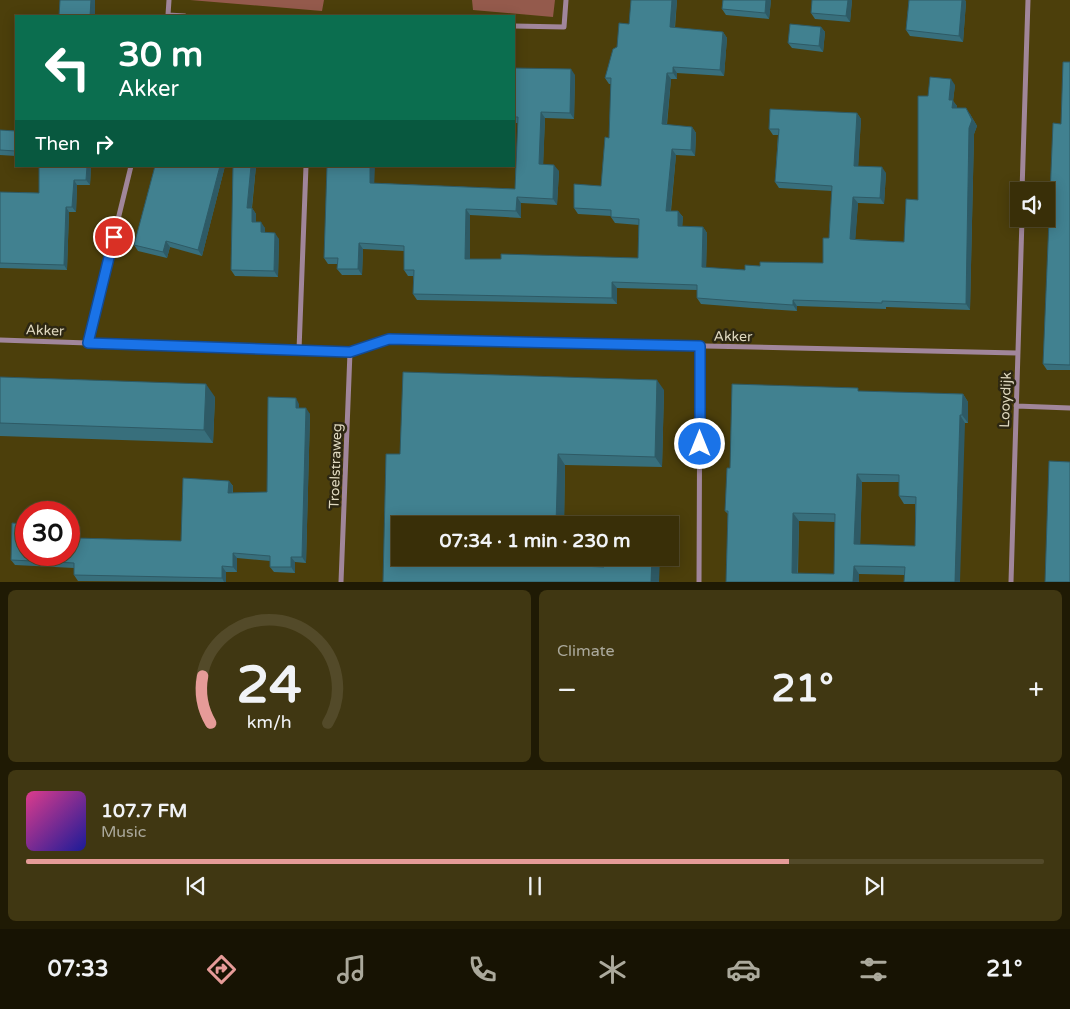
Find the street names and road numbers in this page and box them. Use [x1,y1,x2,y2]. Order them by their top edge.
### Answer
street label: Akker [25,321,65,340]
street label: Akker [713,328,753,345]
street label: Looydijk [996,371,1015,428]
street label: Troelstraweg [326,423,345,509]

